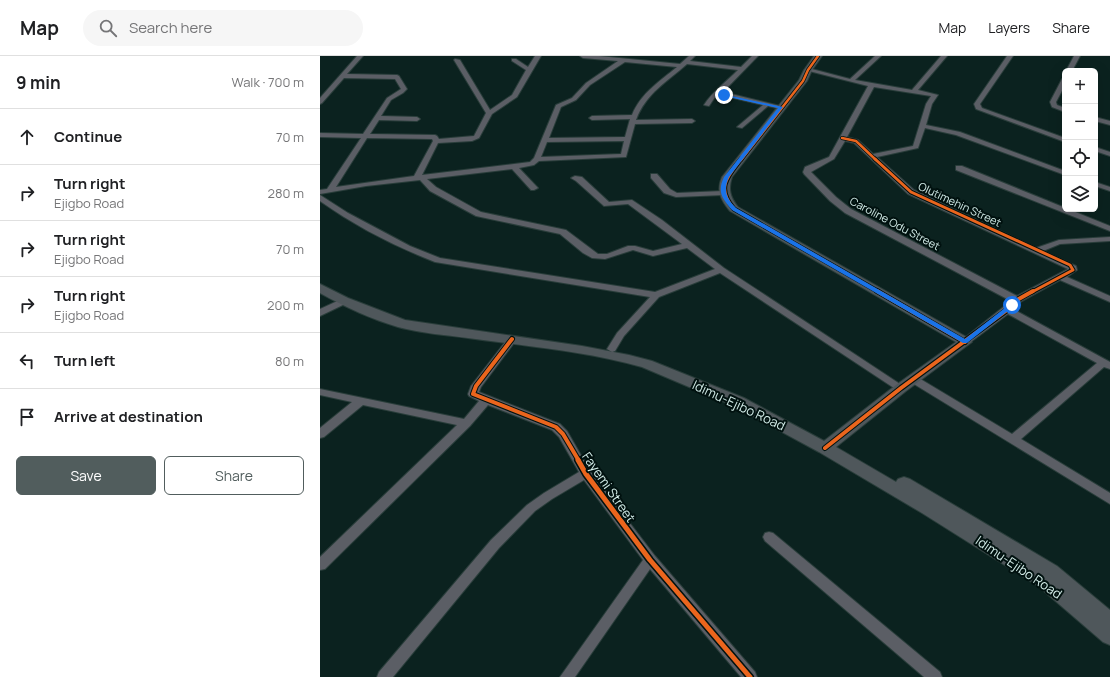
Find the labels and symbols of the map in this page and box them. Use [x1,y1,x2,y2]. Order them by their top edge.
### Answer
route end [715,86,733,104]
street label: Olutimehin Street [916,178,1004,230]
street label: Caroline Odu Street [847,193,943,253]
route start [1003,296,1021,314]
street label: Idimu-Ejibo Road [690,376,788,434]
street label: Fayemi Street [578,448,640,526]
street label: Idimu-Ejibo Road [972,531,1066,603]

